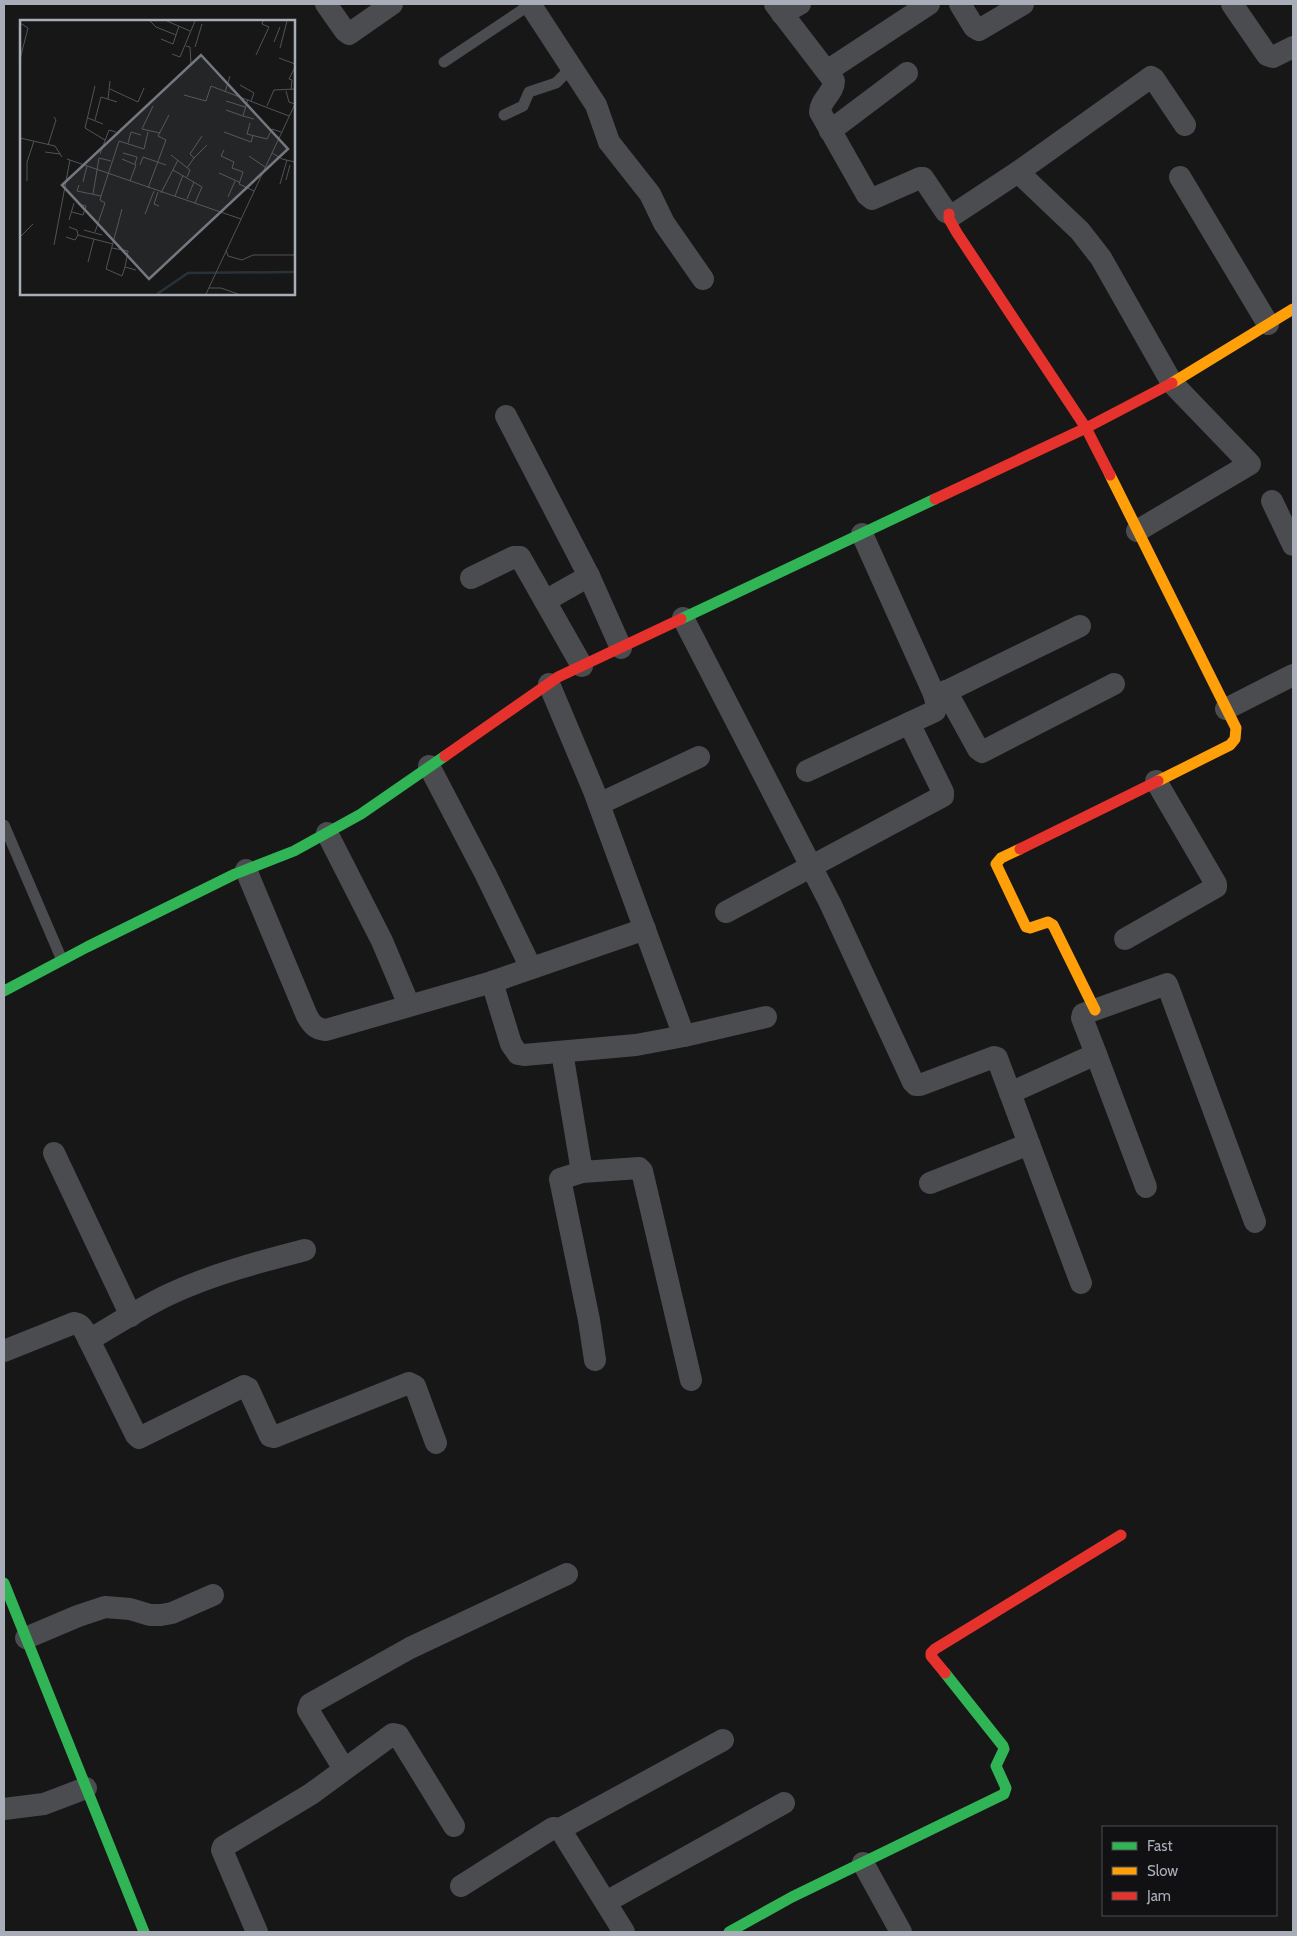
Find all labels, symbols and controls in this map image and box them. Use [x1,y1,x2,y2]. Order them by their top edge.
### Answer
inset map [20,20,295,295]
legend [1102,1826,1277,1916]
text: Fast [1147,1837,1172,1855]
text: Slow [1147,1862,1178,1880]
text: Jam [1146,1887,1171,1905]

